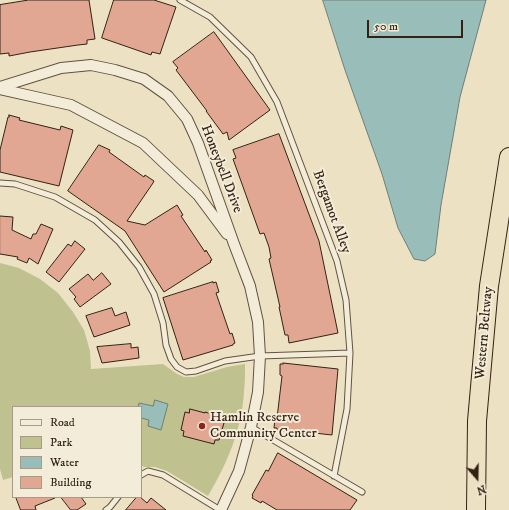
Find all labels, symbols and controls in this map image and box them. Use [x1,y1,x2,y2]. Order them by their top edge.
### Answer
scale bar [369,12,465,38]
text: 50 m [374,19,398,34]
street label: Honeybell Drive [196,123,246,215]
street label: Bergamot Alley [308,168,354,256]
street label: Western Beltway [473,286,497,380]
legend [12,406,142,498]
place label: Hamlin Reserve Community Center [210,410,317,442]
text: Road [50,415,75,430]
marker: Hamlin Reserve Community Center [197,421,207,431]
text: Park [50,435,72,450]
text: Water [50,455,79,470]
north arrow [457,458,497,498]
text: Building [50,475,91,490]
text: N [474,481,488,497]

